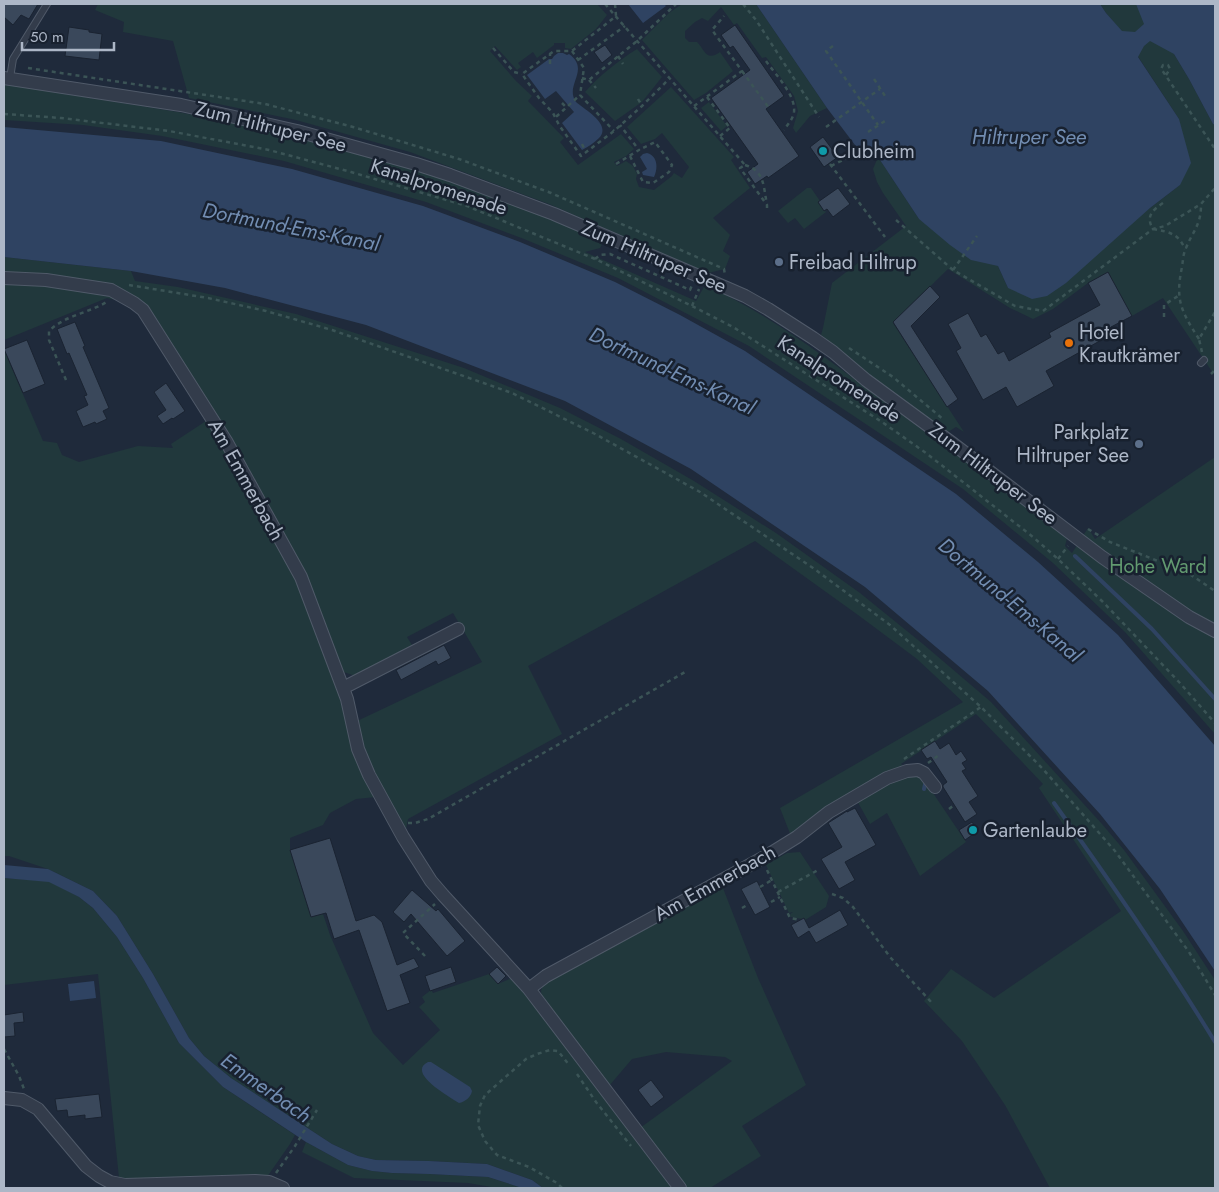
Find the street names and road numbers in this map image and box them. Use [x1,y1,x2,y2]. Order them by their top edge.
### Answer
street label: Zum Hiltruper See [192,94,350,160]
street label: Kanalpromenade [367,151,511,223]
street label: Zum Hiltruper See [577,213,731,301]
street label: Kanalpromenade [771,328,907,430]
street label: Am Emmerbach [201,414,291,546]
street label: Zum Hiltruper See [922,416,1064,532]
street label: Am Emmerbach [649,838,781,928]

